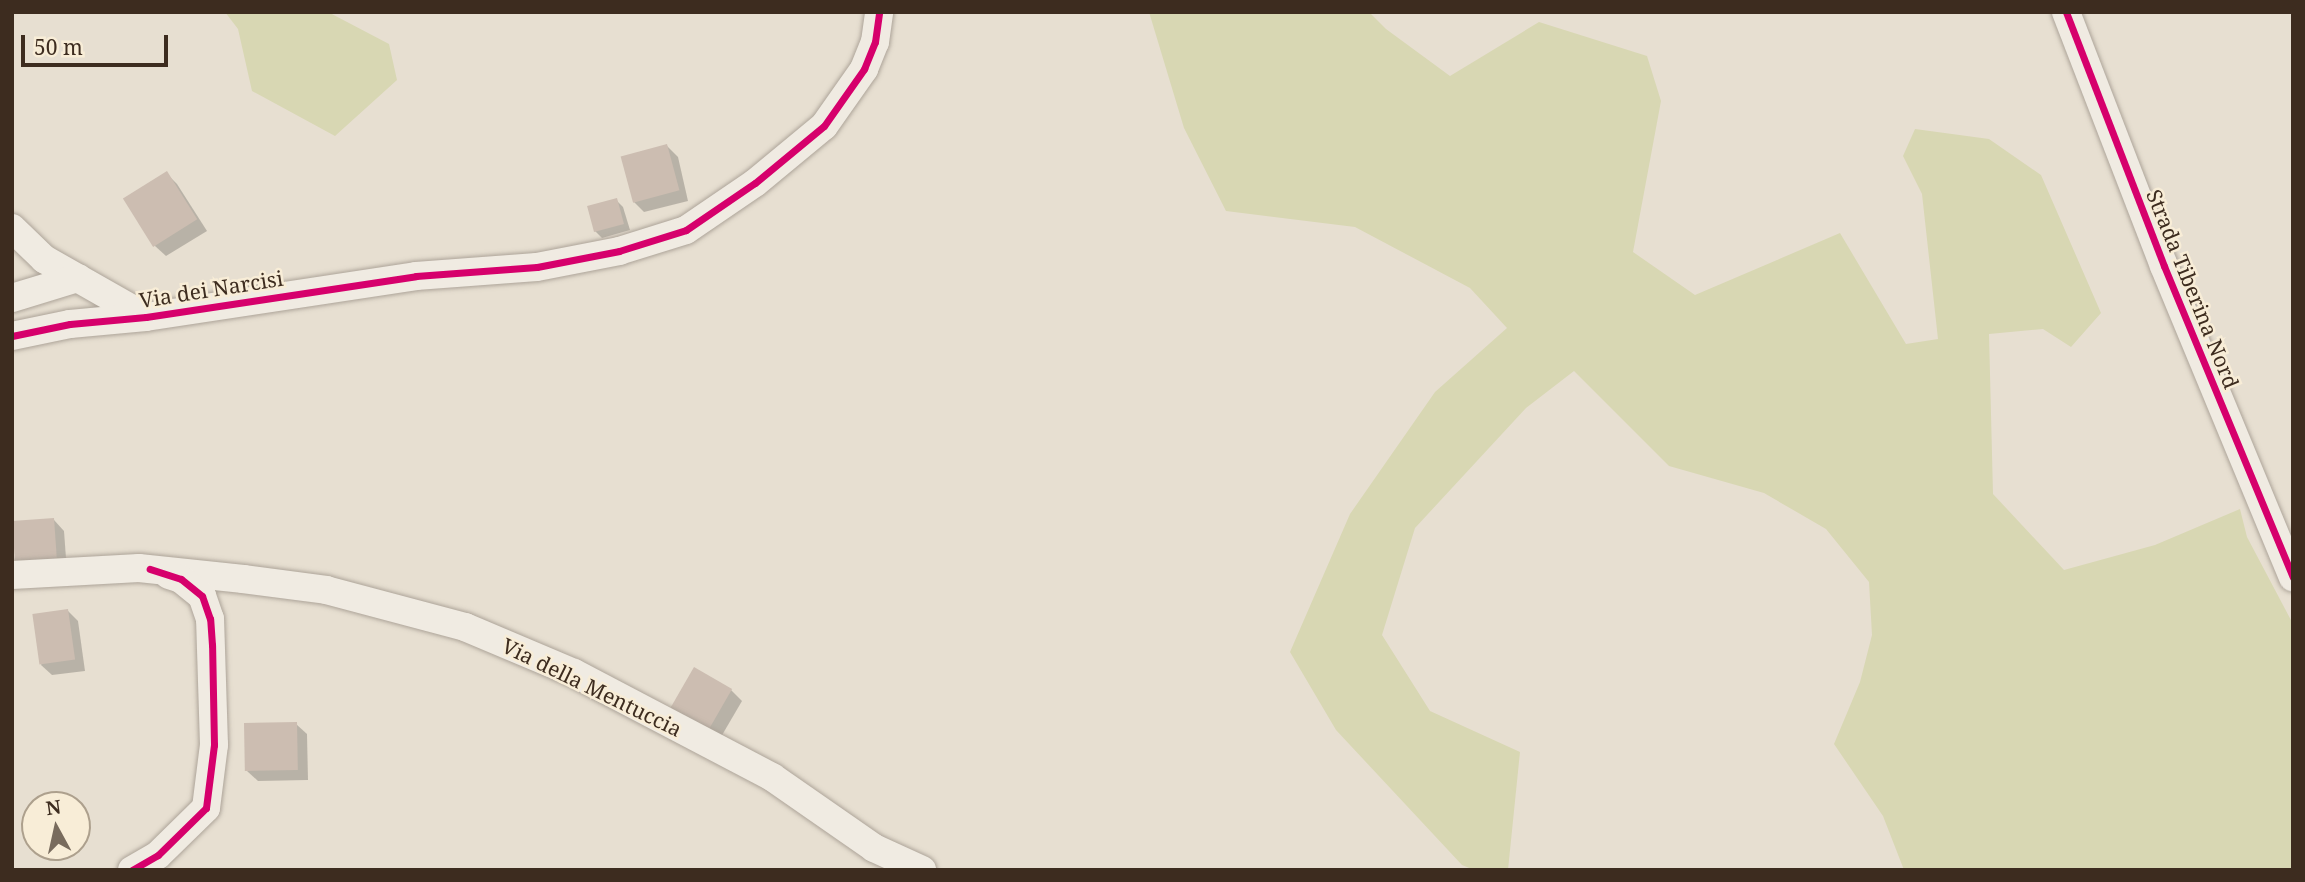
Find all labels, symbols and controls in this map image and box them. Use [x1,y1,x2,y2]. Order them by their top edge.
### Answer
scale bar [24,21,172,65]
text: 50 m [34,33,83,61]
street label: Strada Tiberina Nord [2142,186,2244,392]
street label: Via dei Narcisi [137,265,285,313]
street label: Via della Mentuccia [498,632,686,742]
north arrow [21,791,91,861]
text: N [44,793,63,821]

